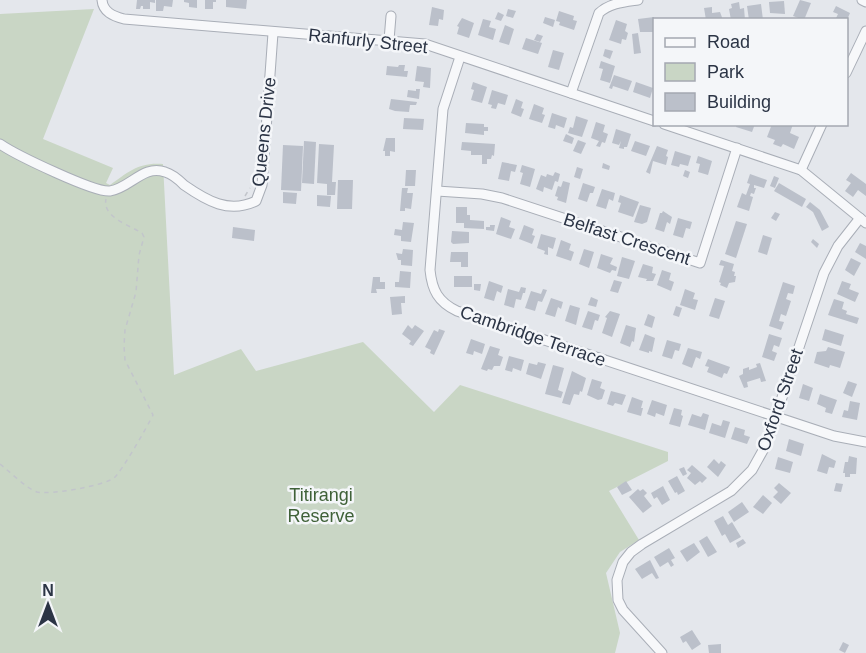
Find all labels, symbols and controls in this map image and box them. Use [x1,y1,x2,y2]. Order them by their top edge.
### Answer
legend [653,18,848,126]
street label: Ranfurly Street [307,25,429,57]
text: Road [707,32,750,52]
text: Park [707,62,745,82]
street label: Queens Drive [248,76,280,188]
text: Building [707,92,771,112]
street label: Belfast Crescent [561,209,693,269]
street label: Cambridge Terrace [458,302,608,370]
street label: Oxford Street [753,346,807,454]
park label: Titirangi Reserve [287,485,355,526]
north arrow [18,575,78,635]
text: N [42,582,54,599]

